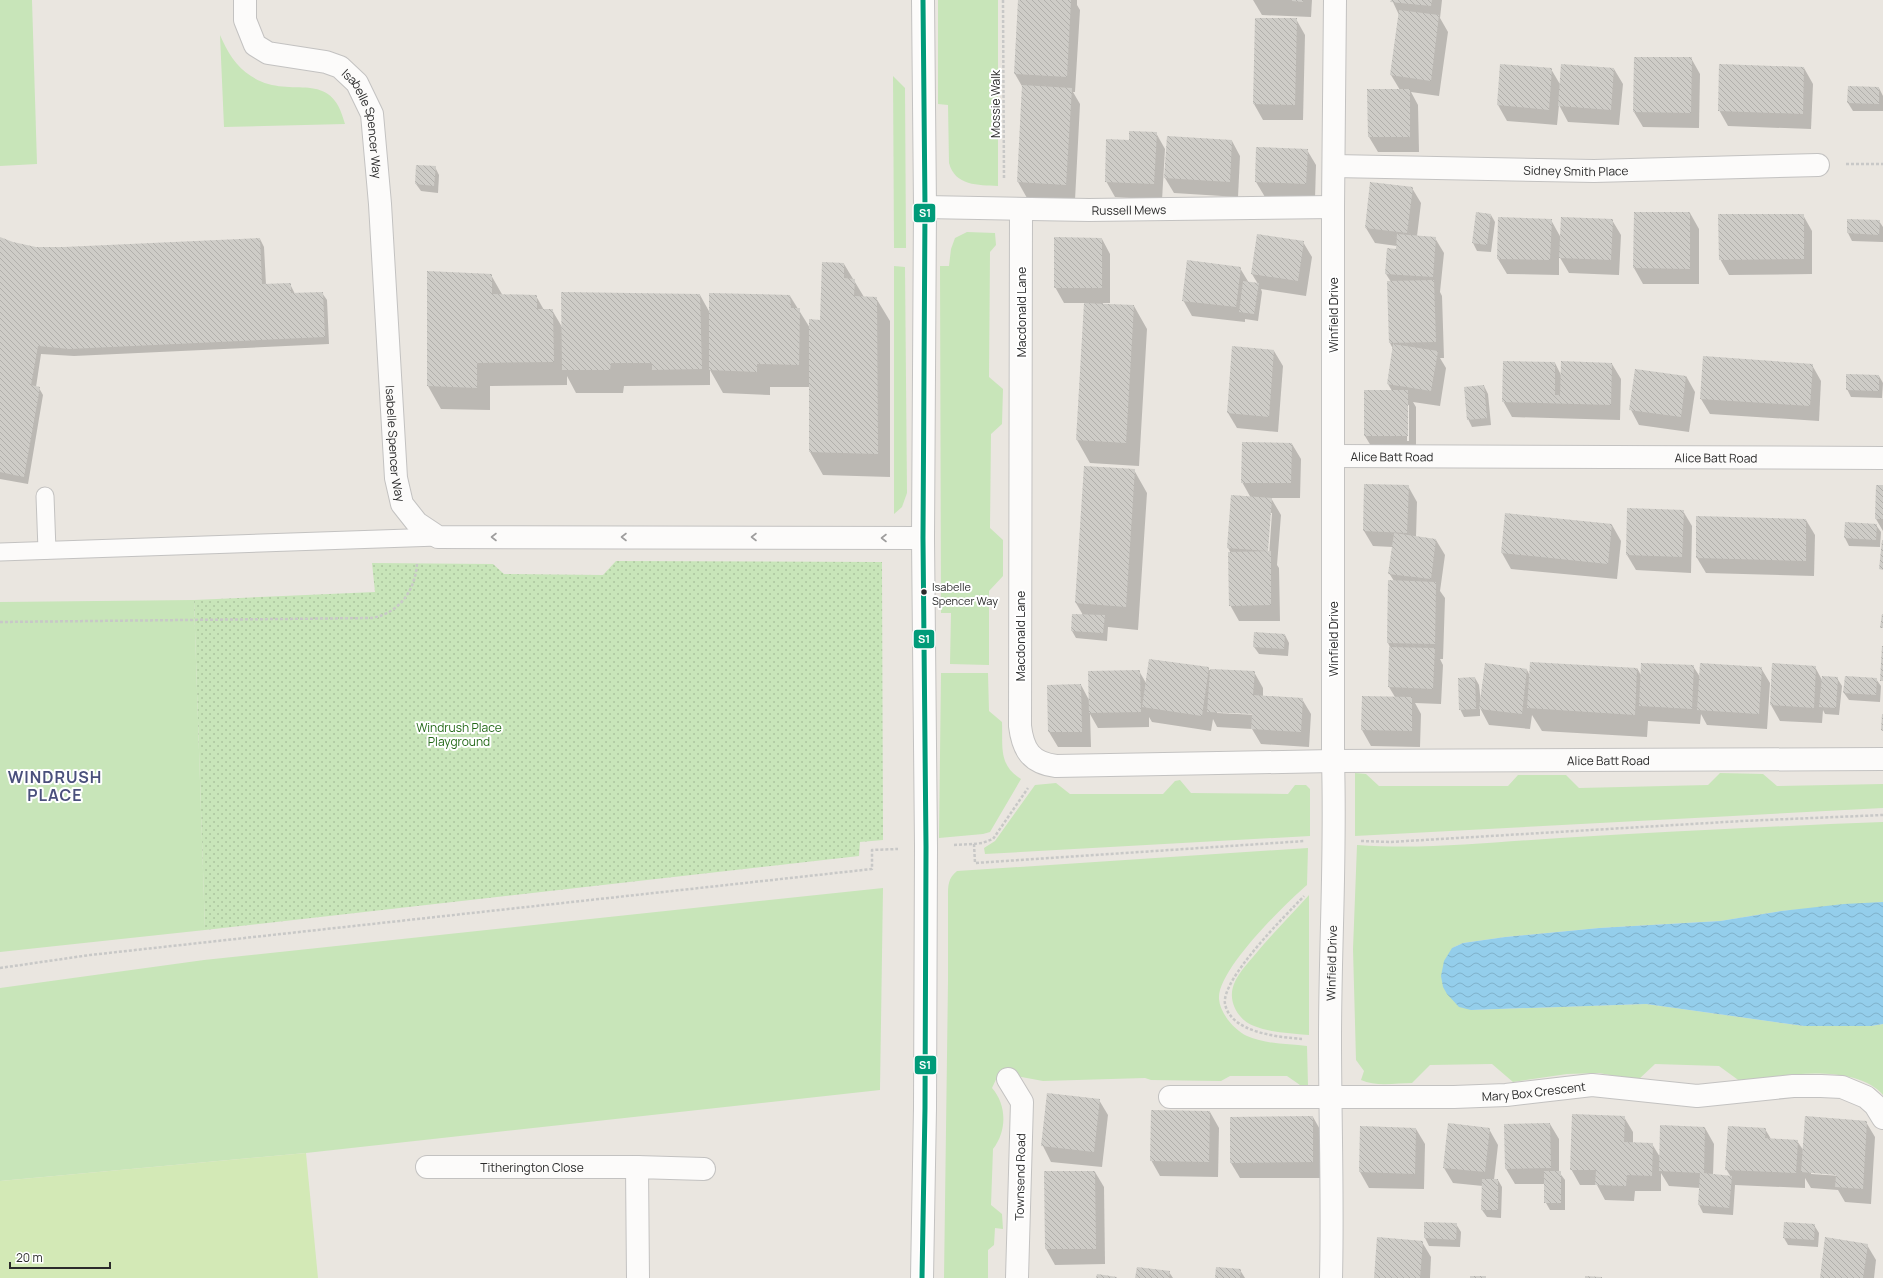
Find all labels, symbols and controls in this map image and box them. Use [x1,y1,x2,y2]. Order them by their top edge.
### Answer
street label: Isabelle Spencer Way [338,65,386,180]
street label: Mossie Walk [987,69,1004,138]
street label: Sidney Smith Place [1523,161,1629,180]
street label: Russell Mews [1092,201,1166,218]
line badge: S1 [913,203,936,223]
text: S1 [919,205,931,220]
street label: Macdonald Lane [1013,267,1030,357]
street label: Winfield Drive [1325,277,1342,353]
street label: Isabelle Spencer Way [382,385,410,504]
street label: Alice Batt Road [1350,448,1434,465]
street label: Alice Batt Road [1674,449,1758,466]
one-way arrow [491,533,497,541]
one-way arrow [621,533,627,541]
one-way arrow [751,533,757,541]
one-way arrow [881,534,887,542]
place label: Isabelle Spencer Way [932,579,998,608]
marker: Isabelle Spencer Way [919,587,929,597]
street label: Macdonald Lane [1012,591,1029,681]
street label: Winfield Drive [1325,601,1342,677]
line badge: S1 [913,629,935,649]
text: S1 [918,631,930,646]
park label: Windrush Place Playground [416,719,502,750]
street label: Alice Batt Road [1567,751,1650,769]
district label: WINDRUSH PLACE [8,766,102,806]
street label: Winfield Drive [1322,925,1340,1001]
line badge: S1 [914,1055,937,1075]
text: S1 [919,1057,931,1072]
street label: Mary Box Crescent [1482,1077,1587,1104]
street label: Townsend Road [1011,1133,1029,1221]
street label: Titherington Close [480,1159,584,1176]
scale bar [10,1244,110,1270]
text: 20 m [16,1249,43,1266]

